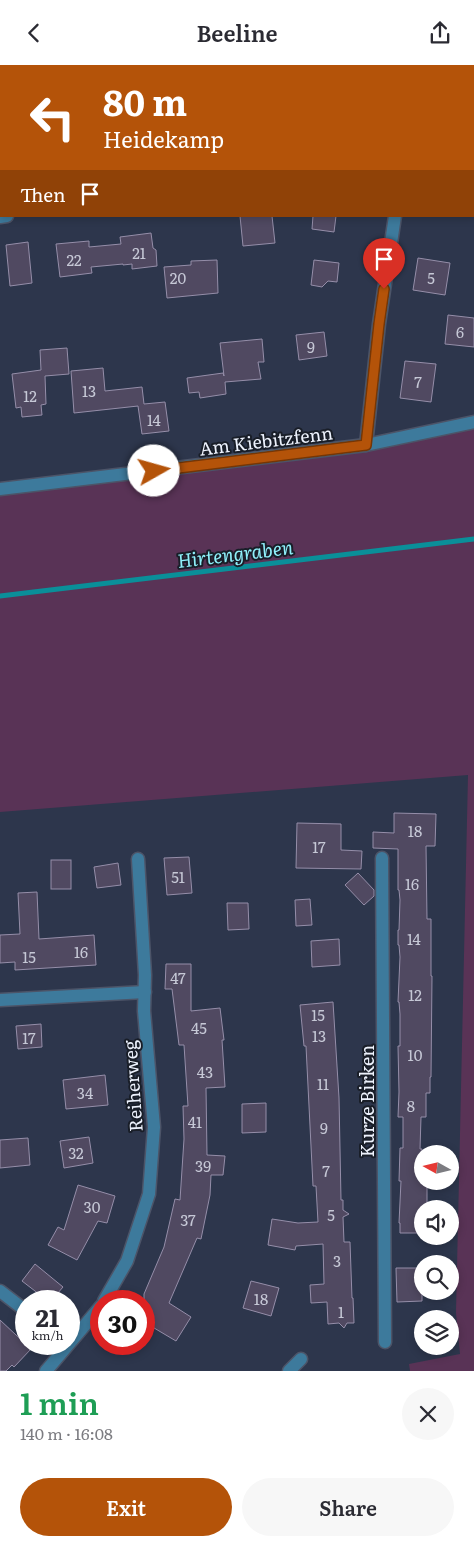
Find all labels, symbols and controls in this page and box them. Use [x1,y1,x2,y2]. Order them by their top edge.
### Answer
text: Beeline [196,16,278,49]
icon: back [20,19,48,47]
icon: share [426,19,454,47]
text: 80 m [103,75,187,127]
icon: left [20,85,85,150]
text: Heidekamp [103,122,224,155]
text: Then [20,180,66,208]
icon: arrive [76,180,104,208]
pin [363,238,405,289]
house number: 21 [132,241,146,264]
icon: arrive [370,245,398,273]
house number: 22 [66,248,82,271]
house number: 20 [170,266,186,289]
house number: 5 [427,266,435,289]
house number: 6 [456,320,464,343]
house number: 9 [307,335,315,358]
house number: 7 [414,370,422,393]
house number: 13 [82,379,96,402]
house number: 12 [23,384,37,407]
house number: 14 [147,408,161,431]
street label: Am Kiebitzfenn [198,418,334,462]
position arrow [127,444,179,496]
water label: Hirtengraben [176,532,295,574]
house number: 18 [408,819,422,842]
house number: 17 [312,835,326,858]
house number: 51 [171,865,185,888]
house number: 16 [405,872,419,895]
house number: 14 [407,927,421,950]
house number: 16 [74,940,88,963]
house number: 15 [22,945,36,968]
house number: 47 [170,966,186,989]
house number: 12 [408,983,422,1006]
house number: 15 [311,1003,325,1026]
house number: 45 [191,1016,207,1039]
house number: 13 [312,1024,326,1047]
house number: 17 [22,1026,36,1049]
street label: Reiherweg [115,1038,149,1133]
house number: 10 [408,1043,423,1066]
street label: Kurze Birken [353,1045,380,1157]
house number: 43 [197,1060,213,1083]
house number: 11 [317,1072,329,1095]
house number: 34 [77,1081,93,1104]
house number: 8 [407,1094,415,1117]
house number: 41 [188,1110,202,1133]
house number: 9 [320,1116,328,1139]
house number: 32 [68,1141,84,1164]
north arrow [414,1145,459,1190]
map controls [414,1145,459,1355]
house number: 39 [195,1154,211,1177]
house number: 7 [322,1159,330,1182]
house number: 30 [84,1195,101,1218]
button: sound [414,1200,459,1245]
house number: 5 [327,1203,335,1226]
house number: 37 [180,1208,196,1231]
house number: 3 [333,1249,341,1272]
button: search [414,1255,459,1300]
house number: 18 [254,1287,268,1310]
speed limit sign: 30 [90,1290,155,1355]
text: 21 [36,1298,59,1335]
house number: 1 [338,1300,344,1323]
button: layers [414,1310,459,1355]
text: km/h [32,1326,63,1344]
text: 1 min [20,1380,99,1424]
button: close [402,1388,454,1440]
text: 140 m · 16:08 [20,1421,113,1445]
button: Exit [20,1478,232,1536]
button: Share [242,1478,454,1536]

